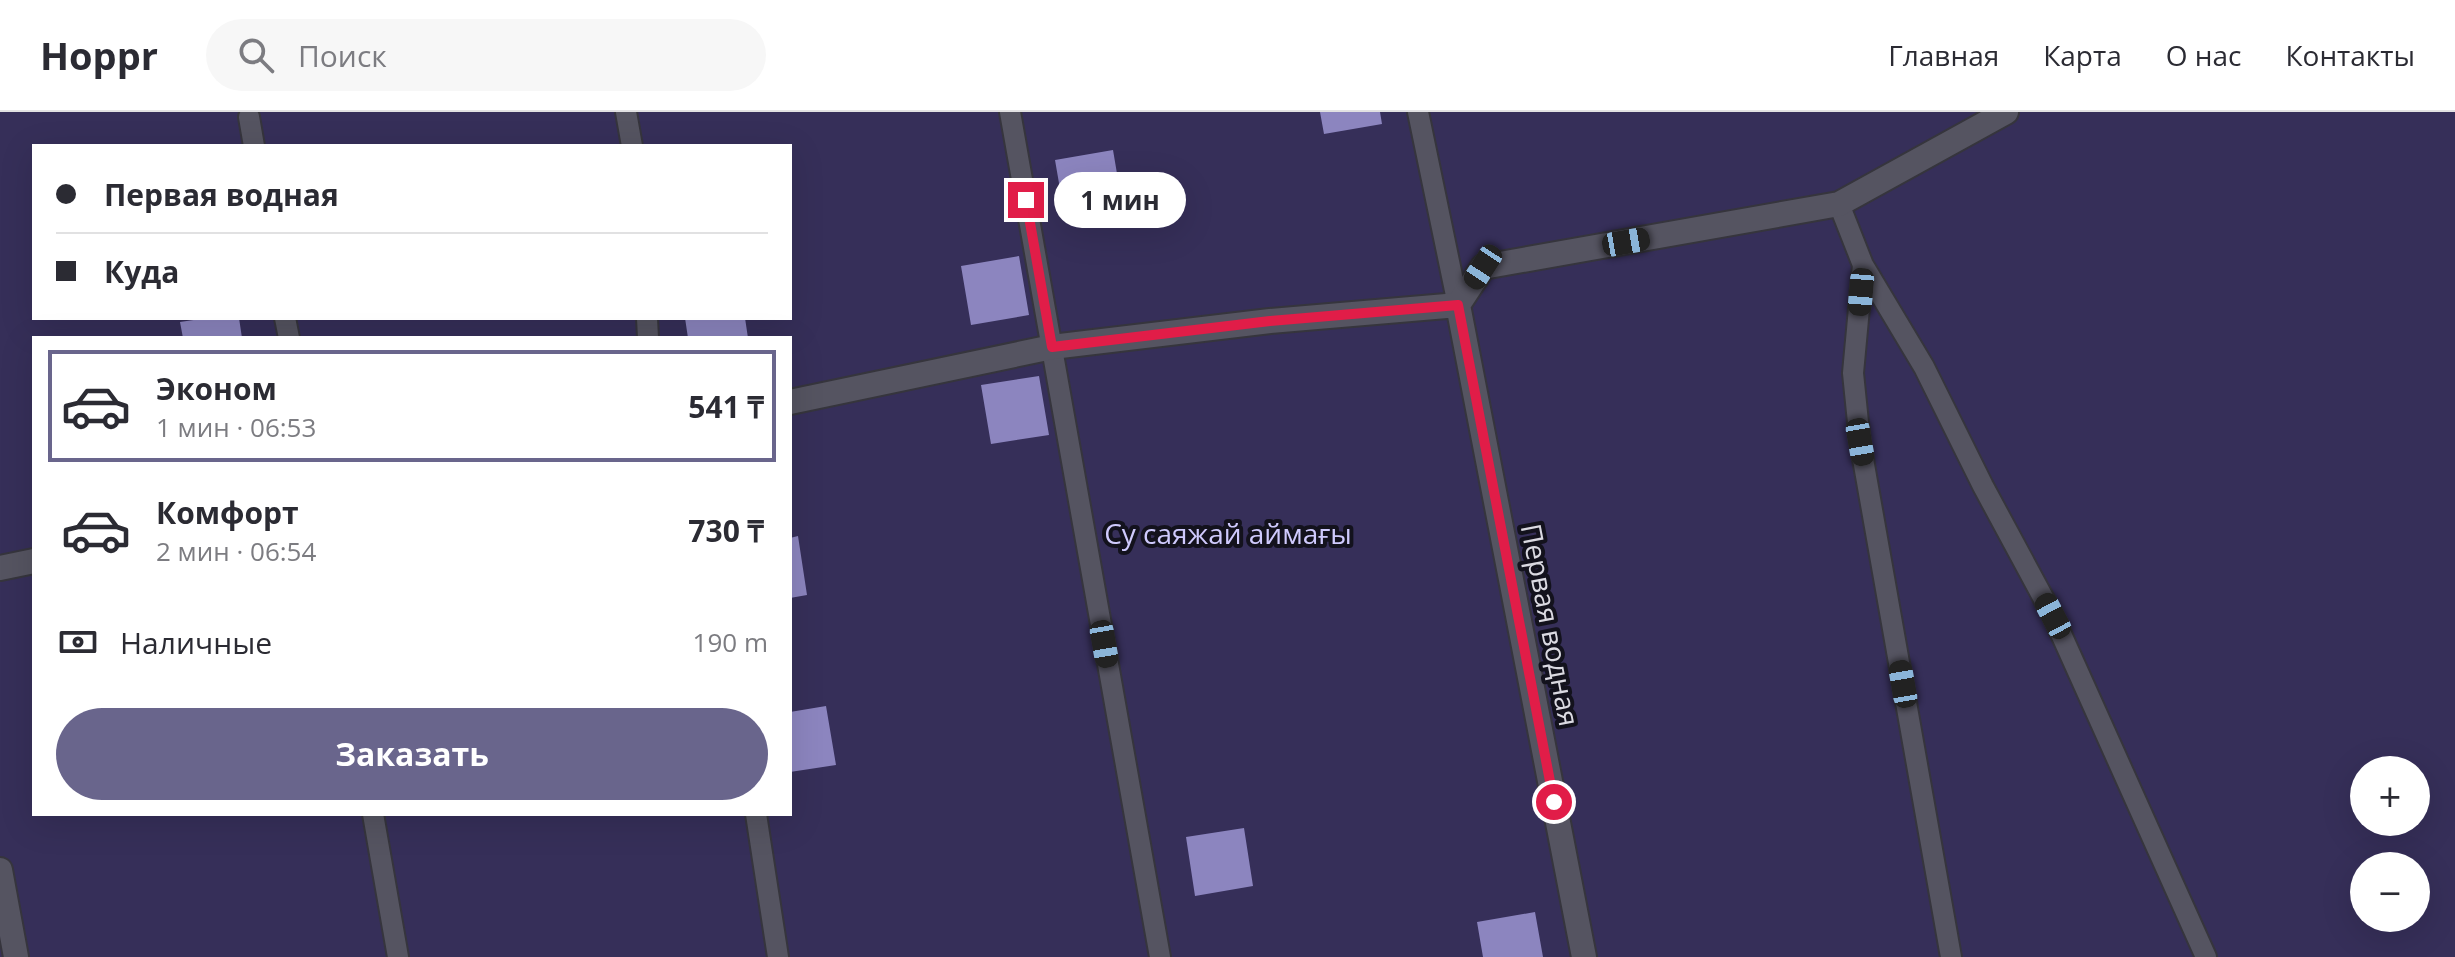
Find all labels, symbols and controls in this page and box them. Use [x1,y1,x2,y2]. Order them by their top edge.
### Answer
search box [206,19,766,91]
text: Hoppr [40,29,158,81]
icon: search [234,33,278,77]
text: Поиск [298,35,387,76]
text: Главная [1888,36,1999,74]
text: Карта [2043,36,2122,74]
text: О нас [2166,36,2241,74]
text: Контакты [2285,36,2415,74]
callout: 1 мин [1054,172,1186,228]
text: Первая водная [104,174,339,215]
route end [1008,182,1044,218]
text: 1 мин [1080,182,1160,218]
car [1600,226,1652,258]
car [1460,240,1506,294]
text: Куда [104,251,179,292]
car [1847,267,1875,317]
text: Эконом [156,368,277,409]
icon: car [60,370,132,442]
text: 541 ₸ [688,386,764,427]
text: 1 мин · 06:53 [156,409,316,445]
car [1844,416,1876,468]
text: Комфорт [156,492,299,533]
icon: car [60,494,132,566]
text: 730 ₸ [688,510,764,551]
park label: Су саяжай аймағы [1104,514,1352,552]
street label: Первая водная [1513,520,1589,729]
text: 2 мин · 06:54 [156,533,316,569]
car [2031,589,2075,643]
car [1088,618,1120,670]
icon: cash [56,620,100,664]
text: Наличные [120,622,272,663]
text: 190 m [693,624,768,660]
car [1887,658,1919,710]
button: Заказать [56,708,768,800]
map controls [2350,756,2430,932]
button: + [2350,756,2430,836]
route start [1536,784,1572,820]
button: − [2350,852,2430,932]

